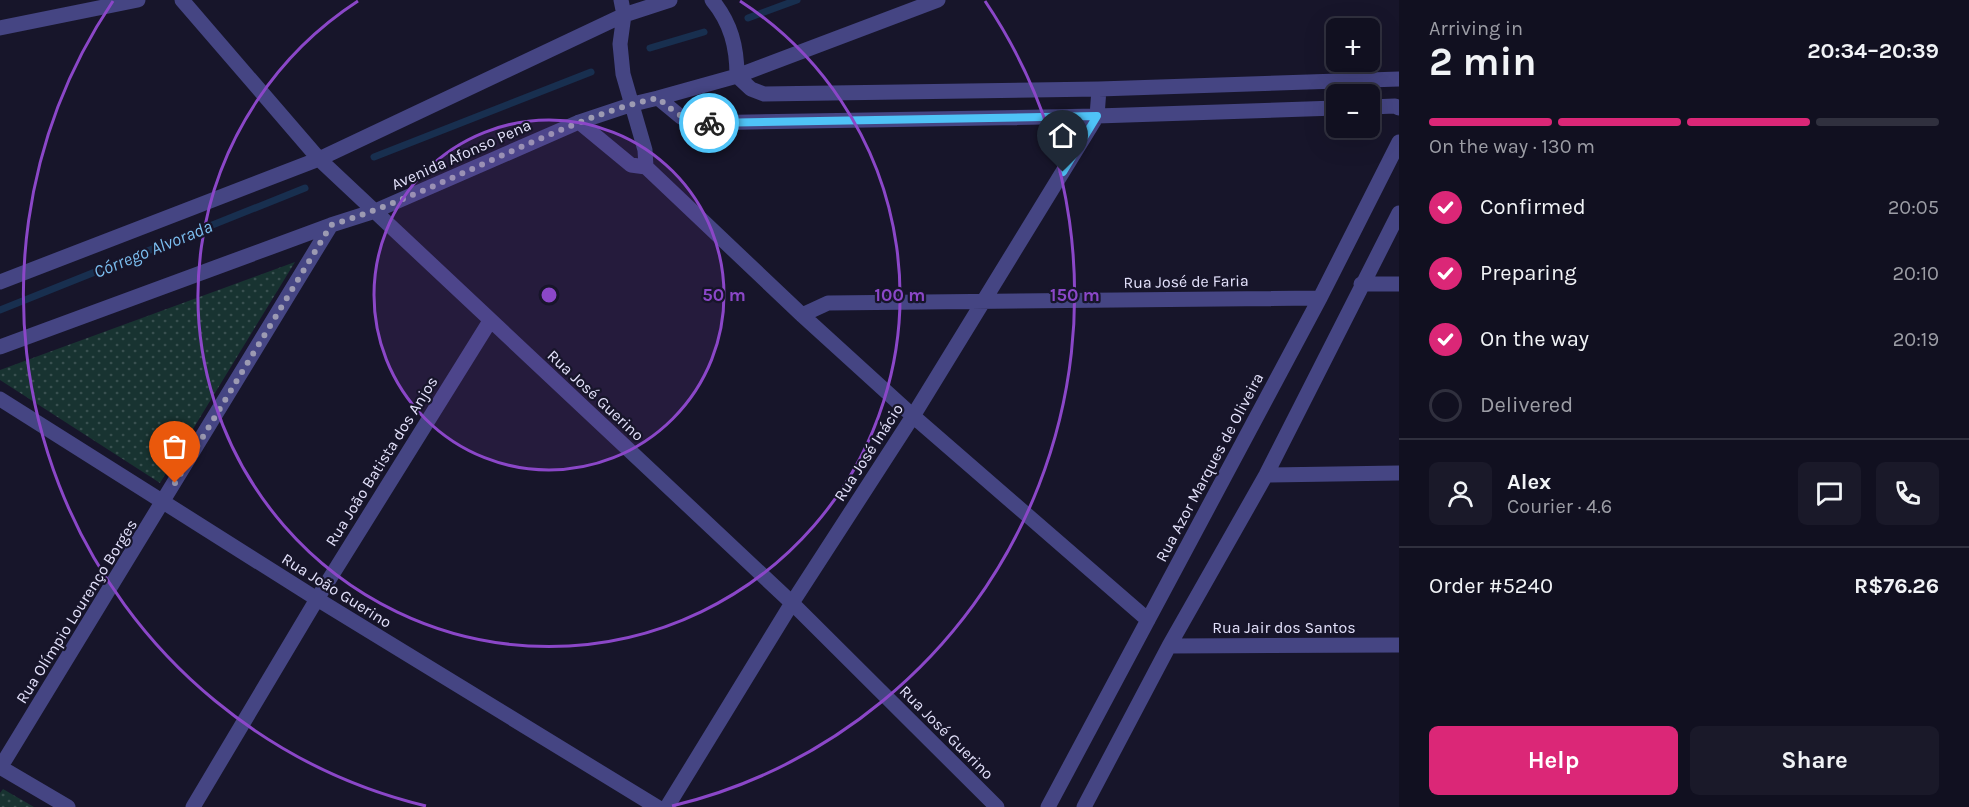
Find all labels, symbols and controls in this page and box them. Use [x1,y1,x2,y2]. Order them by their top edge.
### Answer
text: Arriving in [1429,17,1523,40]
map controls [1326,18,1380,138]
button: + [1326,18,1380,72]
text: 20:34–20:39 [1807,38,1939,64]
text: 2 min [1429,39,1537,85]
button: − [1326,84,1380,138]
courier [679,93,739,153]
icon: bike [693,107,726,140]
pin [1037,110,1088,172]
street label: Avenida Afonso Pena [388,115,534,194]
icon: home [1046,119,1079,152]
text: On the way · 130 m [1429,135,1595,158]
icon: check [1429,191,1462,224]
text: Confirmed [1480,194,1586,220]
text: 20:05 [1888,196,1939,219]
water label: Córrego Alvorada [90,215,216,283]
icon: check [1429,257,1462,290]
text: Preparing [1480,260,1577,286]
text: 20:10 [1892,262,1939,285]
street label: Rua José de Faria [1123,271,1249,292]
text: 50 m [702,284,746,306]
text: 100 m [875,284,925,306]
text: 150 m [1050,284,1100,306]
centre of rings [539,285,559,305]
icon: check [1429,323,1462,356]
text: On the way [1480,326,1589,352]
text: 20:19 [1893,328,1939,351]
street label: Rua José Guerino [544,346,648,445]
street label: Rua Azor Marques de Oliveira [1151,369,1267,565]
street label: Rua João Batista dos Anjos [321,373,442,550]
text: Delivered [1480,392,1573,418]
street label: Rua José Inácio [830,400,907,505]
pin [149,421,200,483]
icon: bag [158,430,191,463]
button: person [1429,462,1492,525]
button: chat [1798,462,1861,525]
button: phone [1876,462,1939,525]
text: Alex [1507,469,1551,495]
text: Courier · 4.6 [1507,495,1612,518]
street label: Rua Olímpio Lourenço Borges [12,516,141,707]
street label: Rua João Guerino [278,549,395,632]
text: Order #5240 [1429,573,1553,599]
text: R$76.26 [1854,573,1939,599]
street label: Rua Jair dos Santos [1212,618,1356,637]
street label: Rua José Guerino [896,681,998,783]
button: Help [1429,726,1678,795]
button: Share [1690,726,1939,795]

